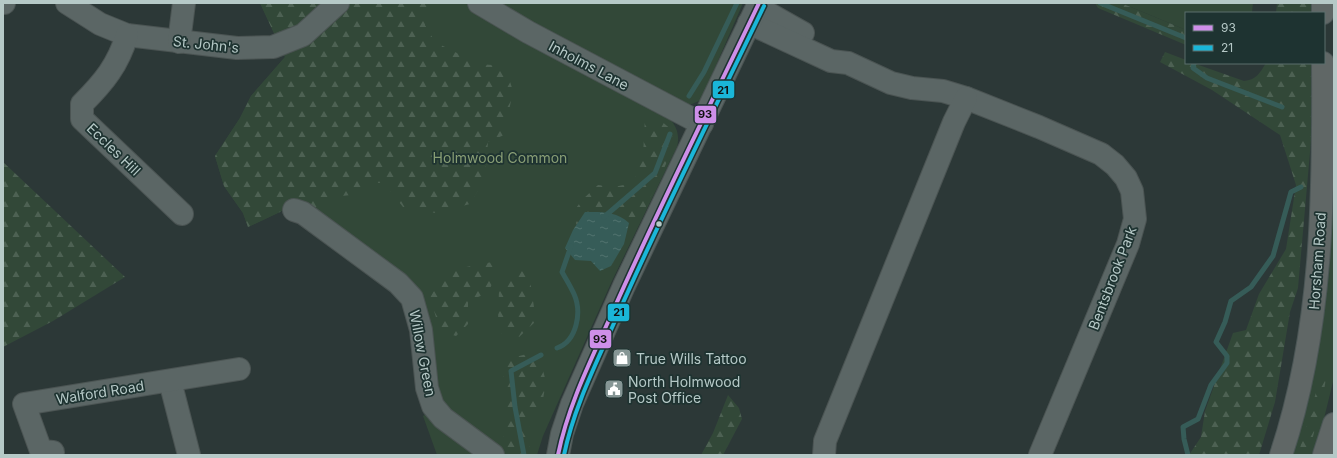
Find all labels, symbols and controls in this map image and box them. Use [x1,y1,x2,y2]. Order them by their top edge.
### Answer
legend [1185,12,1325,64]
text: 93 [1221,20,1236,35]
street label: St. John's [172,32,240,56]
street label: Inholms Lane [546,37,632,93]
text: 21 [1221,40,1233,55]
line badge: 21 [712,80,735,99]
text: 21 [717,83,729,97]
line badge: 93 [694,105,717,124]
text: 93 [698,107,712,121]
street label: Eccles Hill [84,119,144,179]
park label: Holmwood Common [433,149,567,166]
street label: Horsham Road [1305,212,1329,310]
unlabelled marker [654,219,664,229]
street label: Bentsbrook Park [1084,224,1140,332]
line badge: 21 [607,303,630,322]
text: 21 [613,305,625,319]
street label: Willow Green [406,308,440,398]
line badge: 93 [589,329,612,349]
text: 93 [593,332,607,346]
shop icon: True Wills Tattoo [611,347,633,369]
place label: True Wills Tattoo [636,350,747,367]
place label: North Holmwood Post Office [628,373,740,406]
street label: Walford Road [55,377,145,407]
public building icon: North Holmwood Post Office [603,378,625,400]

